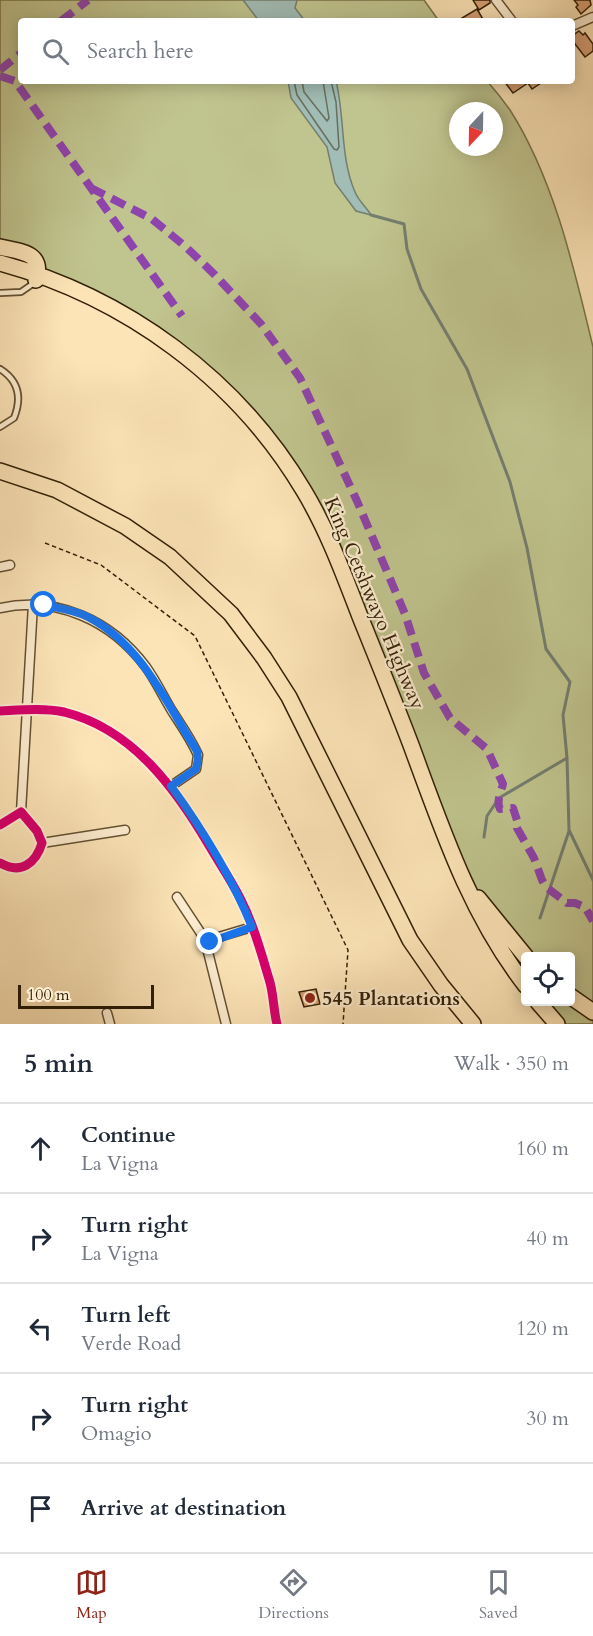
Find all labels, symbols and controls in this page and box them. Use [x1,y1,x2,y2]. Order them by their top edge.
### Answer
search box [18,18,575,84]
icon: search [39,35,72,68]
text: Search here [87,36,194,66]
north arrow [449,102,503,156]
street label: King Cetshwayo Highway [318,493,432,714]
route start [30,591,56,617]
route end [196,928,222,954]
map controls [521,952,575,1006]
button: locate [521,952,575,1006]
scale bar [18,982,154,1010]
text: 100 m [27,984,69,1006]
place label: 545 Plantations [322,985,460,1012]
marker: 545 Plantations [303,991,317,1005]
text: 5 min [24,1046,93,1081]
text: Walk · 350 m [454,1050,569,1077]
text: Continue [81,1120,176,1150]
icon: ahead [24,1132,57,1165]
text: 160 m [516,1135,569,1162]
text: La Vigna [81,1150,159,1177]
text: Turn right [81,1210,188,1240]
icon: right [24,1222,57,1255]
text: 40 m [526,1225,569,1252]
text: La Vigna [81,1240,159,1267]
text: Turn left [81,1300,170,1330]
icon: left [24,1312,57,1345]
text: 120 m [516,1315,569,1342]
text: Verde Road [81,1330,181,1357]
text: Turn right [81,1390,188,1420]
icon: right [24,1402,57,1435]
text: 30 m [526,1405,569,1432]
text: Omagio [81,1420,152,1447]
icon: arrive [24,1492,57,1525]
text: Arrive at destination [81,1493,286,1523]
tab: Map [75,1566,108,1624]
tab: Directions [258,1566,329,1624]
tab: Saved [479,1566,518,1624]

